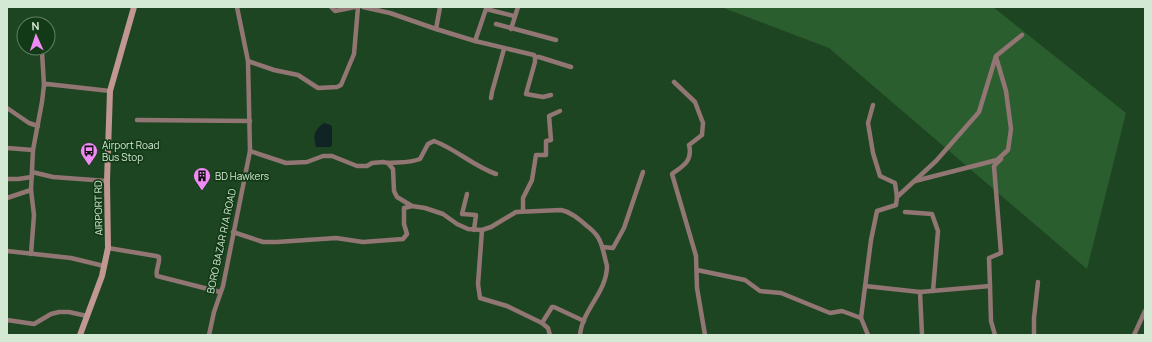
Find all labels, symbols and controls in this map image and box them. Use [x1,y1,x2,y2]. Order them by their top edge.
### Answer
north arrow [16,16,56,56]
text: N [31,18,40,33]
place label: Airport Road Bus Stop [102,138,159,164]
bus stop icon: Airport Road Bus Stop [79,141,99,166]
building icon: BD Hawkers [192,166,212,191]
place label: BD Hawkers [215,169,269,183]
street label: AIRPORT RD [91,180,105,236]
street label: BORO BAZAR R/A ROAD [203,187,239,295]

